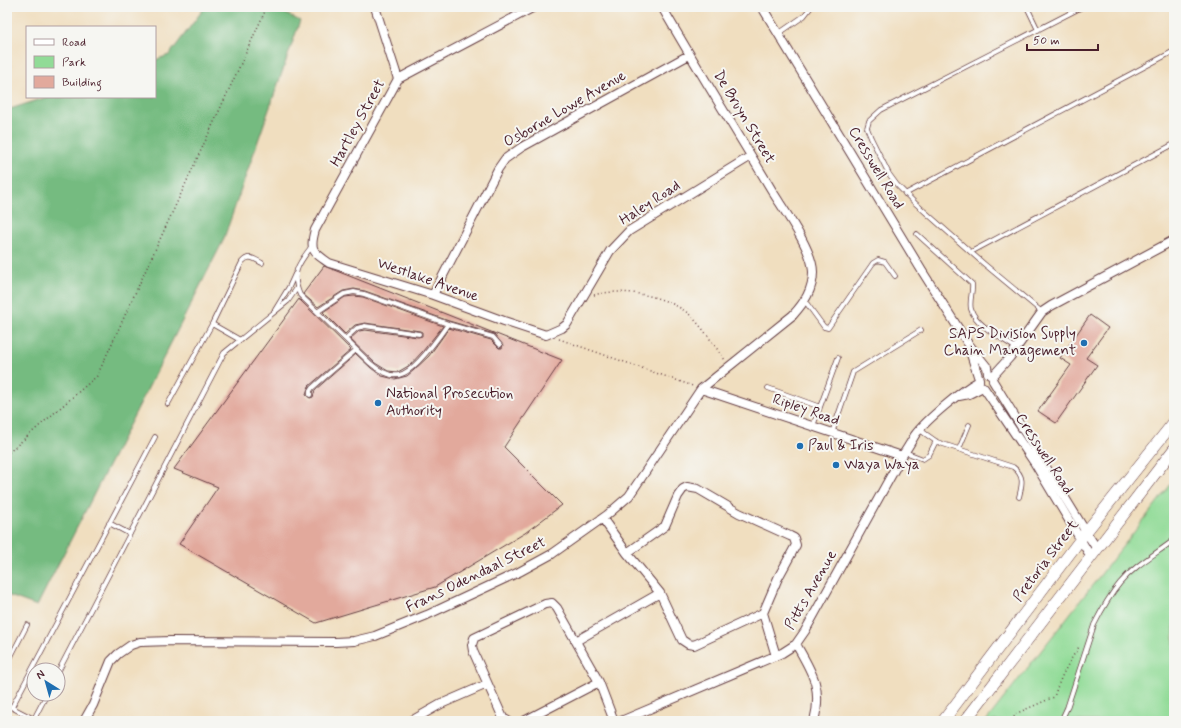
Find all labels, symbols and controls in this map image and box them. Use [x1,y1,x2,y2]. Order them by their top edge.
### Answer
legend [26,26,156,98]
scale bar [1027,26,1098,52]
text: 50 m [1033,33,1060,49]
text: Road [62,35,86,51]
text: Park [62,55,86,71]
street label: Osborne Lowe Avenue [500,66,630,152]
street label: De Bruyn Street [708,67,780,167]
text: Building [62,75,102,92]
street label: Hartley Street [326,76,390,170]
street label: Cresswell Road [843,123,909,213]
street label: Haley Road [616,176,684,230]
street label: Westlake Avenue [375,253,481,307]
place label: SAPS Division Supply Chain Management [943,324,1076,362]
marker: SAPS Division Supply Chain Management [1079,338,1089,348]
place label: National Prosecution Authority [386,384,513,421]
street label: Ripley Road [770,389,842,431]
marker: National Prosecution Authority [373,398,383,408]
street label: Cresswell Road [1010,410,1078,498]
place label: Paul & Iris [808,436,874,456]
marker: Paul & Iris [795,441,805,451]
place label: Waya Waya [844,455,920,475]
marker: Waya Waya [831,460,841,470]
street label: Pretoria Street [1009,516,1084,606]
street label: Frans Odendaal Street [403,532,549,618]
street label: Pitts Avenue [780,547,842,633]
north arrow [26,662,66,702]
text: N [33,667,48,683]

